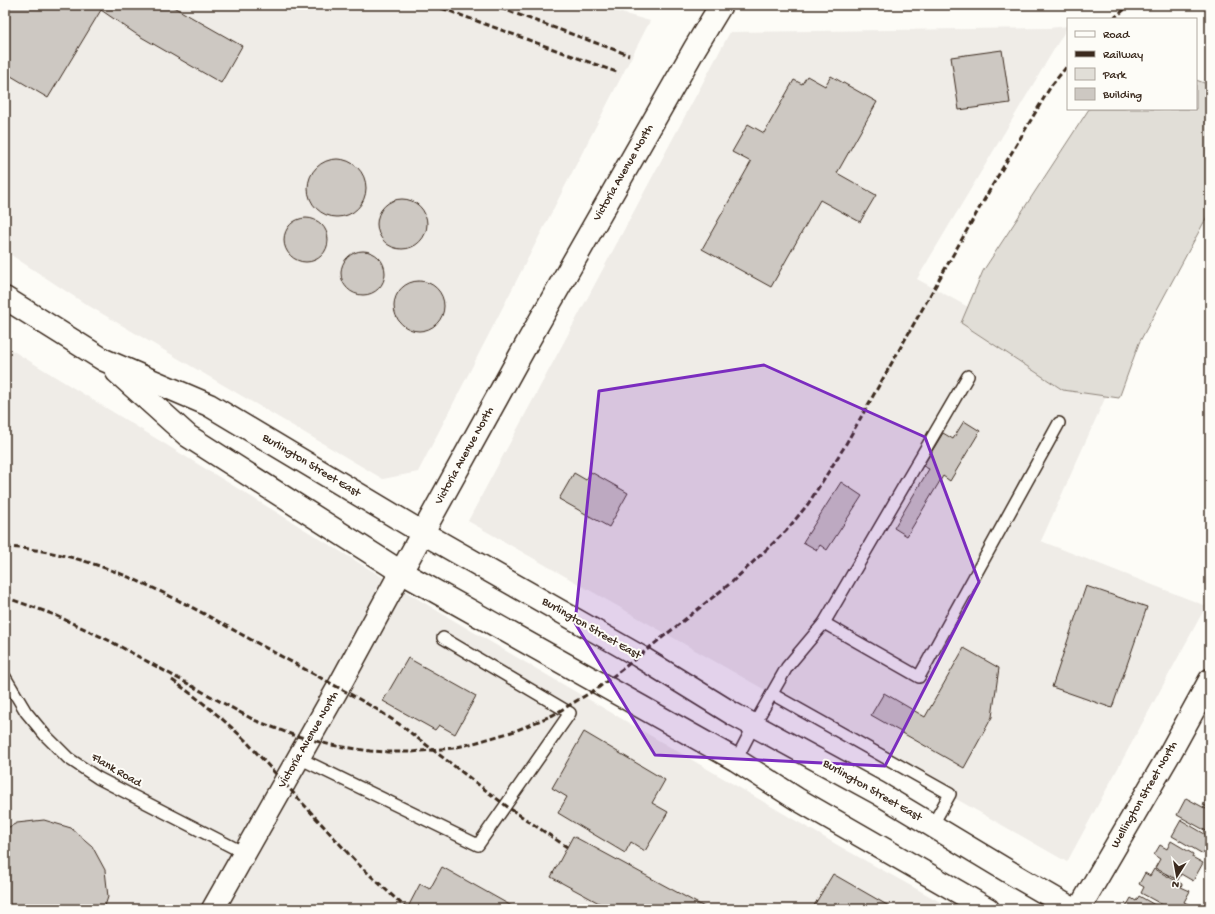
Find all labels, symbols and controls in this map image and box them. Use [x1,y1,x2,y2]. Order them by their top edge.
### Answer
legend [1067,18,1197,110]
text: Road [1103,29,1130,43]
text: Railway [1103,49,1143,63]
text: Park [1102,69,1128,83]
text: Building [1102,89,1142,103]
street label: Victoria Avenue North [590,122,658,225]
street label: Victoria Avenue North [432,404,498,508]
street label: Burlington Street East [259,431,363,501]
street label: Burlington Street East [538,595,644,664]
street label: Victoria Avenue North [275,689,343,792]
street label: Wellington Street North [1109,739,1182,851]
street label: Flank Road [88,751,144,791]
street label: Burlington Street East [819,757,925,826]
north arrow [1157,856,1197,896]
text: N [1171,877,1180,890]

